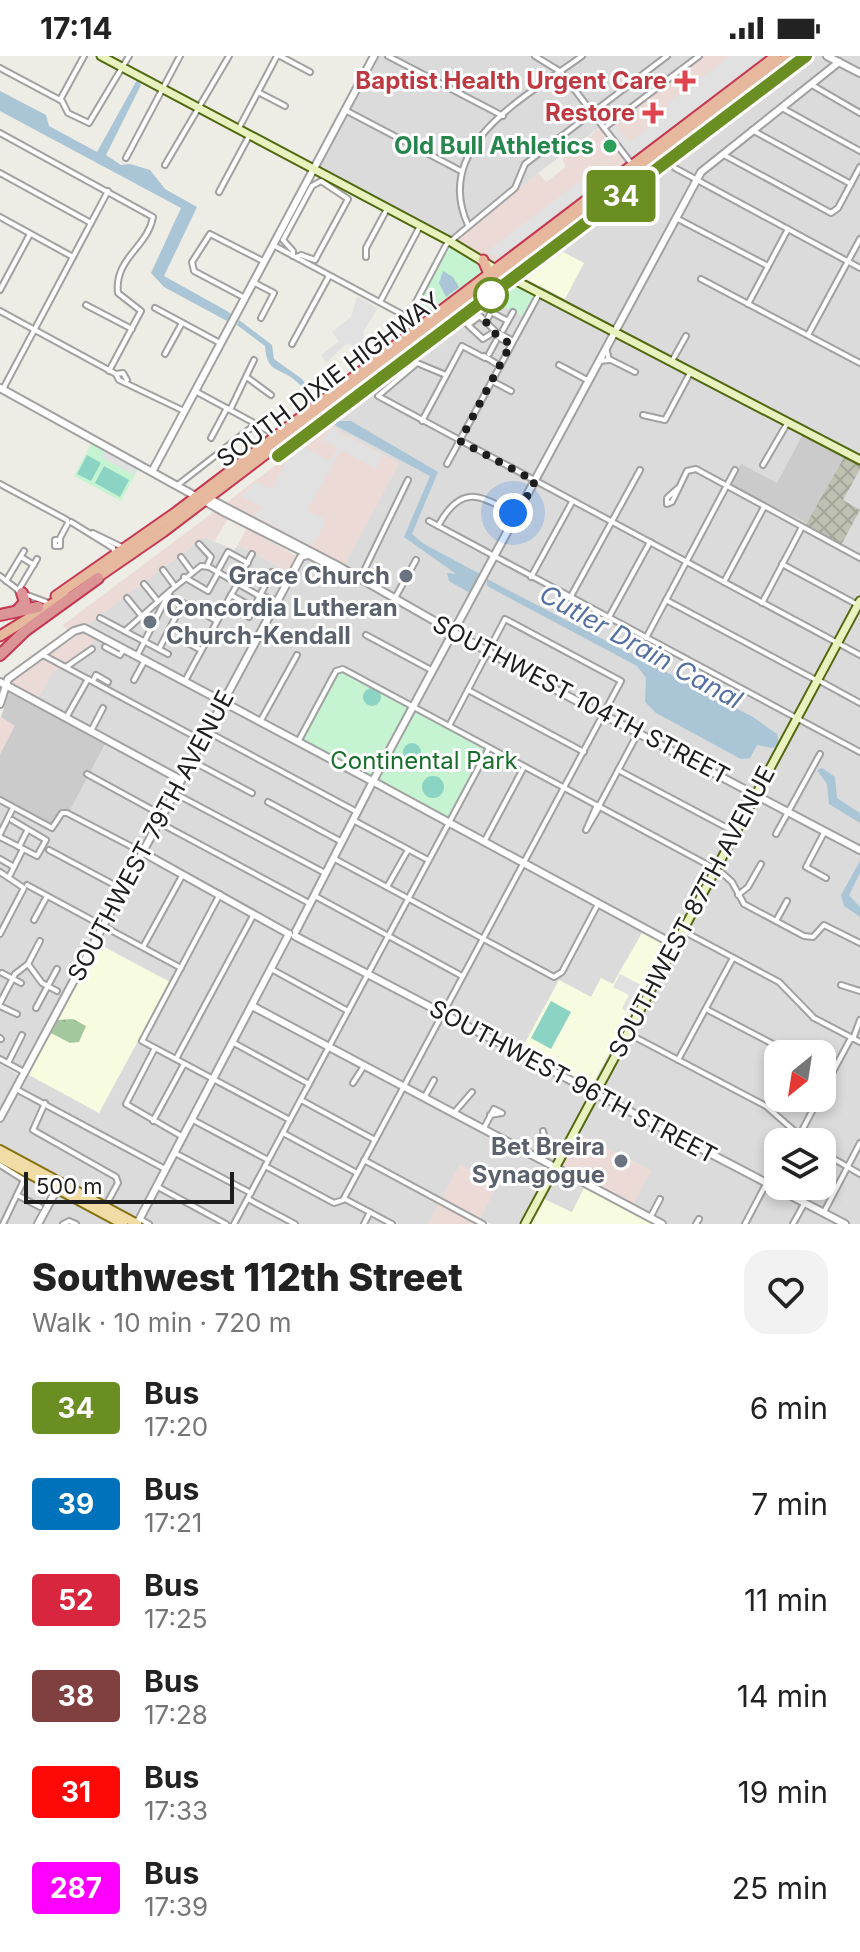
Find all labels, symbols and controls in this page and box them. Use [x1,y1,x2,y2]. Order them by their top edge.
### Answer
text: 17:14 [40,10,113,46]
place label: Baptist Health Urgent Care [355,66,667,95]
marker: Baptist Health Urgent Care [674,70,696,92]
place label: Restore [545,98,635,127]
marker: Restore [642,102,664,124]
place label: Old Bull Athletics [394,131,594,160]
marker: Old Bull Athletics [601,137,619,155]
line badge: 34 [585,170,657,222]
text: 34 [602,179,640,213]
unlabelled marker [474,278,508,312]
street label: SOUTH DIXIE HIGHWAY [211,286,446,473]
your location [493,493,533,533]
place label: Grace Church [229,561,390,590]
marker: Grace Church [397,567,415,585]
water label: Cutler Drain Canal [534,578,749,715]
place label: Concordia Lutheran Church-Kendall [166,593,398,650]
street label: SOUTHWEST 104TH STREET [428,609,735,790]
marker: Concordia Lutheran Church-Kendall [141,613,159,631]
street label: SOUTHWEST 79TH AVENUE [61,685,240,986]
park label: Continental Park [330,746,518,775]
street label: SOUTHWEST 87TH AVENUE [602,761,781,1062]
street label: SOUTHWEST 96TH STREET [425,993,722,1170]
north arrow [764,1040,836,1112]
map controls [764,1040,836,1200]
button: layers [764,1128,836,1200]
place label: Bet Breira Synagogue [472,1132,605,1189]
marker: Bet Breira Synagogue [612,1152,630,1170]
scale bar [24,1168,234,1204]
text: 500 m [36,1173,103,1199]
button: heart [744,1250,828,1334]
text: Southwest 112th Street [32,1254,463,1300]
text: Walk · 10 min · 720 m [32,1307,291,1338]
text: Bus [144,1375,199,1411]
text: 6 min [750,1390,828,1426]
text: 34 [57,1391,95,1425]
text: 17:20 [144,1411,208,1442]
text: Bus [144,1471,199,1507]
text: 7 min [751,1486,828,1522]
text: 39 [58,1487,94,1521]
text: 17:21 [144,1507,202,1538]
text: Bus [144,1567,199,1603]
text: 11 min [744,1582,828,1618]
text: 52 [58,1583,94,1617]
text: 17:25 [144,1603,208,1634]
text: Bus [144,1663,199,1699]
text: 14 min [737,1678,828,1714]
text: 38 [58,1679,94,1713]
text: 17:28 [144,1699,208,1730]
text: Bus [144,1759,199,1795]
text: 19 min [737,1774,828,1810]
text: 31 [61,1775,91,1809]
text: 17:33 [144,1795,208,1826]
text: Bus [144,1855,199,1891]
text: 25 min [732,1870,828,1906]
text: 287 [50,1871,102,1905]
text: 17:39 [144,1891,208,1922]

